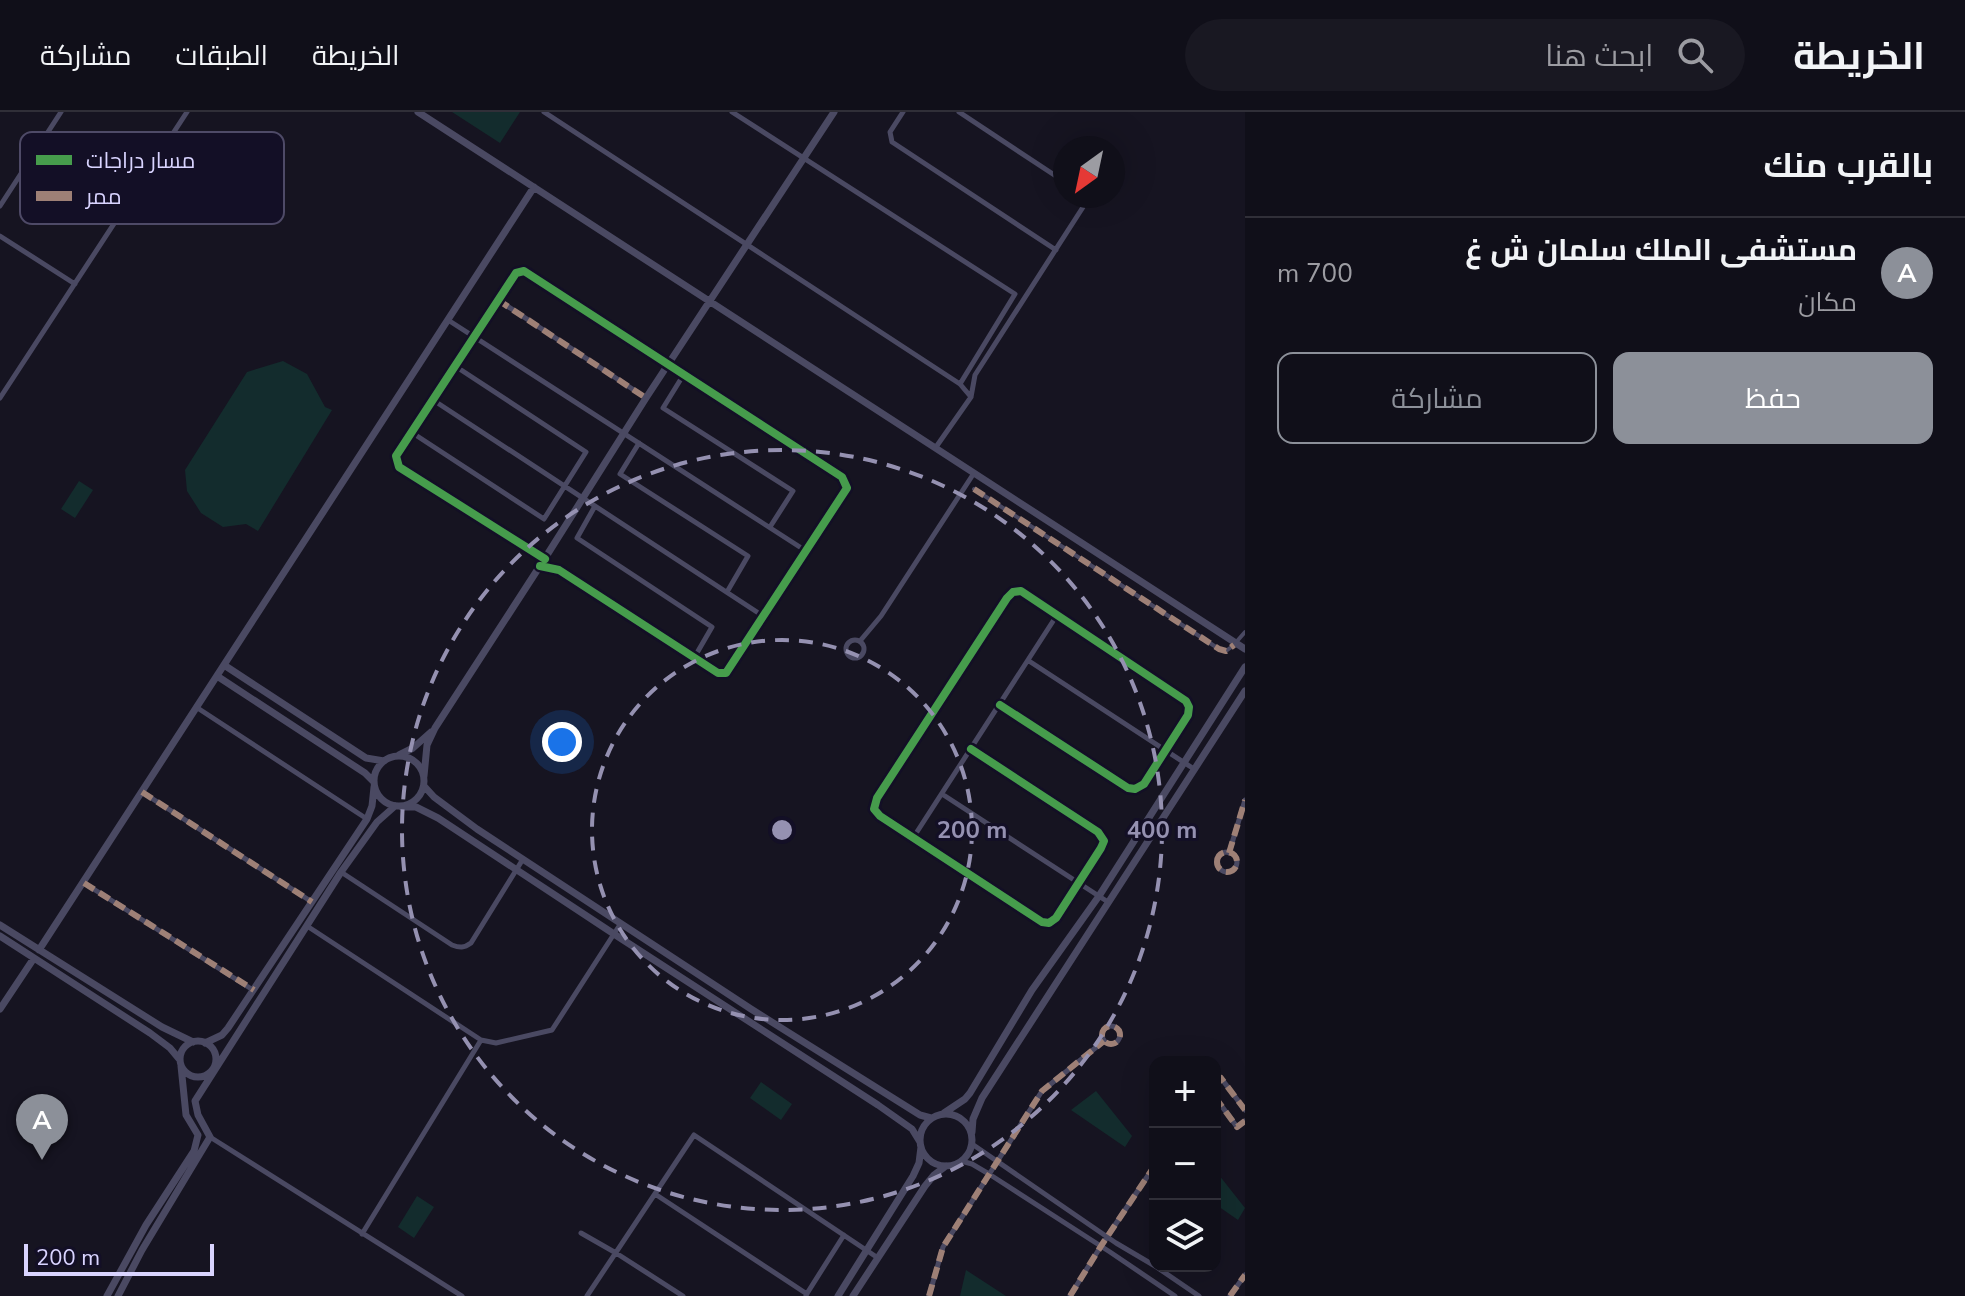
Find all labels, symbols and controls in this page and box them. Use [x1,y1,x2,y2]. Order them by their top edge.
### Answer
search box [1185,19,1745,91]
text: الخريطة [1793,31,1925,82]
icon: search [1673,33,1717,77]
text: ابحث هنا [1545,36,1653,77]
text: مشاركة [40,37,131,75]
text: الطبقات [175,37,268,75]
text: الخريطة [312,37,399,75]
legend [20,132,284,224]
north arrow [1053,136,1125,208]
text: بالقرب منك [1763,143,1933,189]
text: مسار دراجات [86,146,195,176]
text: ممر [84,182,122,212]
text: مستشفى الملك سلمان ش غ [1465,230,1857,271]
text: 700 m [1277,256,1353,291]
text: A [1897,256,1917,291]
text: مكان [1798,285,1857,320]
button: مشاركة [1277,352,1597,444]
button: حفظ [1613,352,1933,444]
your location [542,722,582,762]
text: 200 m [937,814,1007,846]
text: 400 m [1127,814,1197,846]
centre of rings [768,816,796,844]
map controls [1149,1056,1221,1272]
button: + [1149,1056,1221,1128]
pin: A [16,1094,68,1160]
button: − [1149,1128,1221,1200]
button: layers [1149,1200,1221,1272]
scale bar [24,1240,214,1276]
text: 200 m [36,1243,100,1273]

